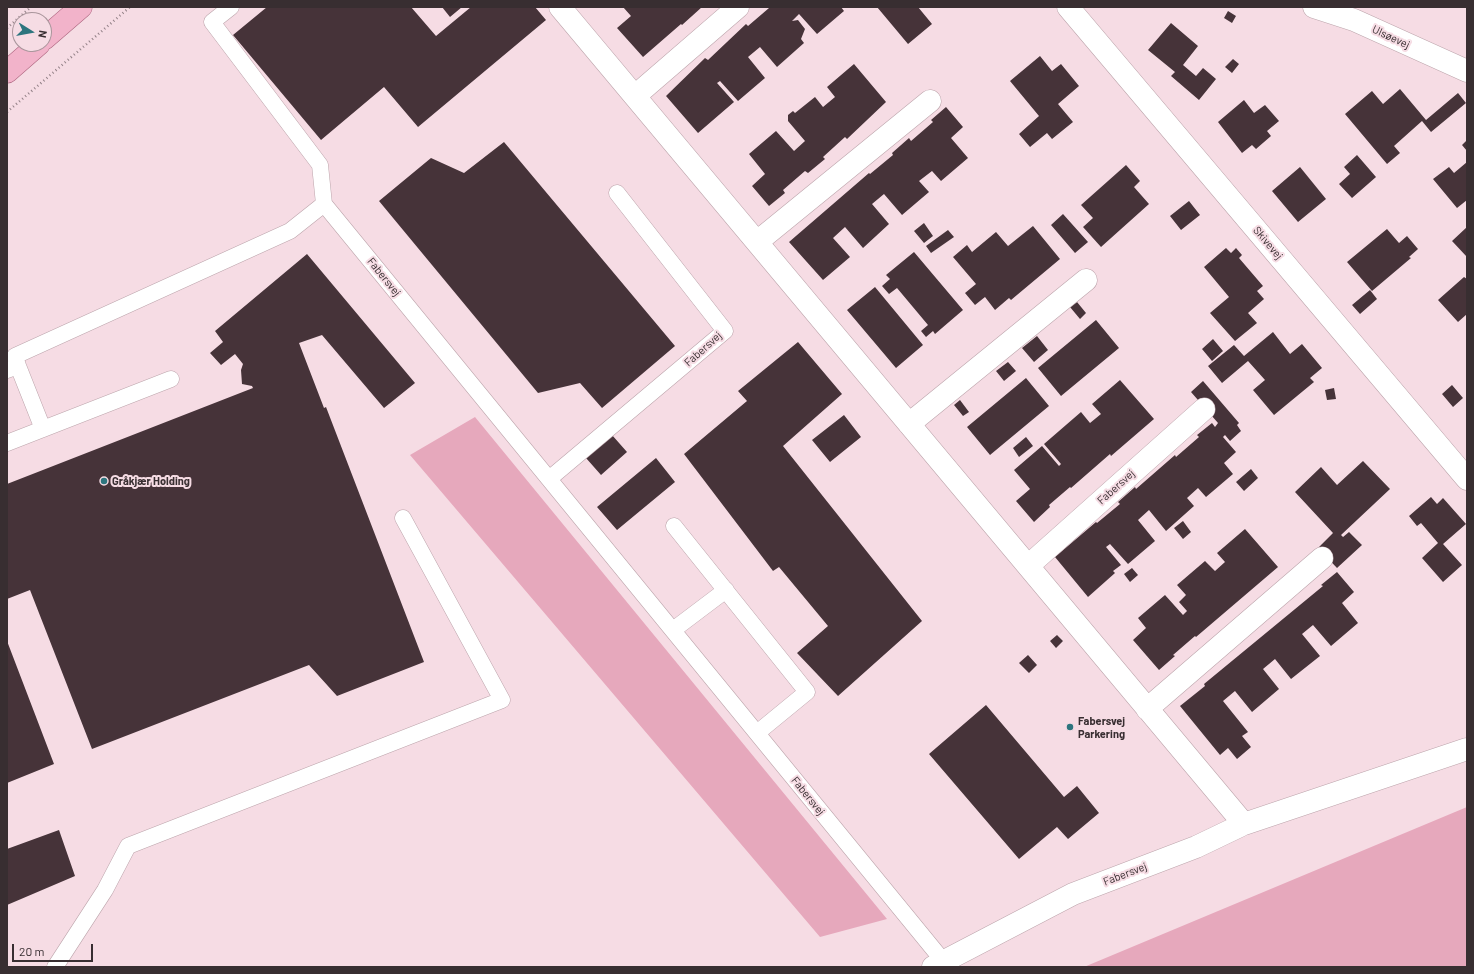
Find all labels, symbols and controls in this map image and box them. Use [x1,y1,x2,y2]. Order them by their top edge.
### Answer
north arrow [12,12,52,52]
street label: Ulsøevej [1370,23,1412,51]
text: N [36,29,50,39]
street label: Skivevej [1250,224,1286,262]
street label: Fabersvej [364,255,404,299]
street label: Fabersvej [682,329,724,369]
street label: Fabersvej [1095,467,1137,507]
place label: Gråkjær Holding [112,474,190,488]
marker: Gråkjær Holding [99,476,109,486]
place label: Fabersvej Parkering [1078,714,1125,740]
marker: Fabersvej Parkering [1065,722,1075,732]
street label: Fabersvej [788,774,828,818]
street label: Fabersvej [1101,860,1149,888]
scale bar [14,936,95,962]
text: 20 m [19,944,45,958]

